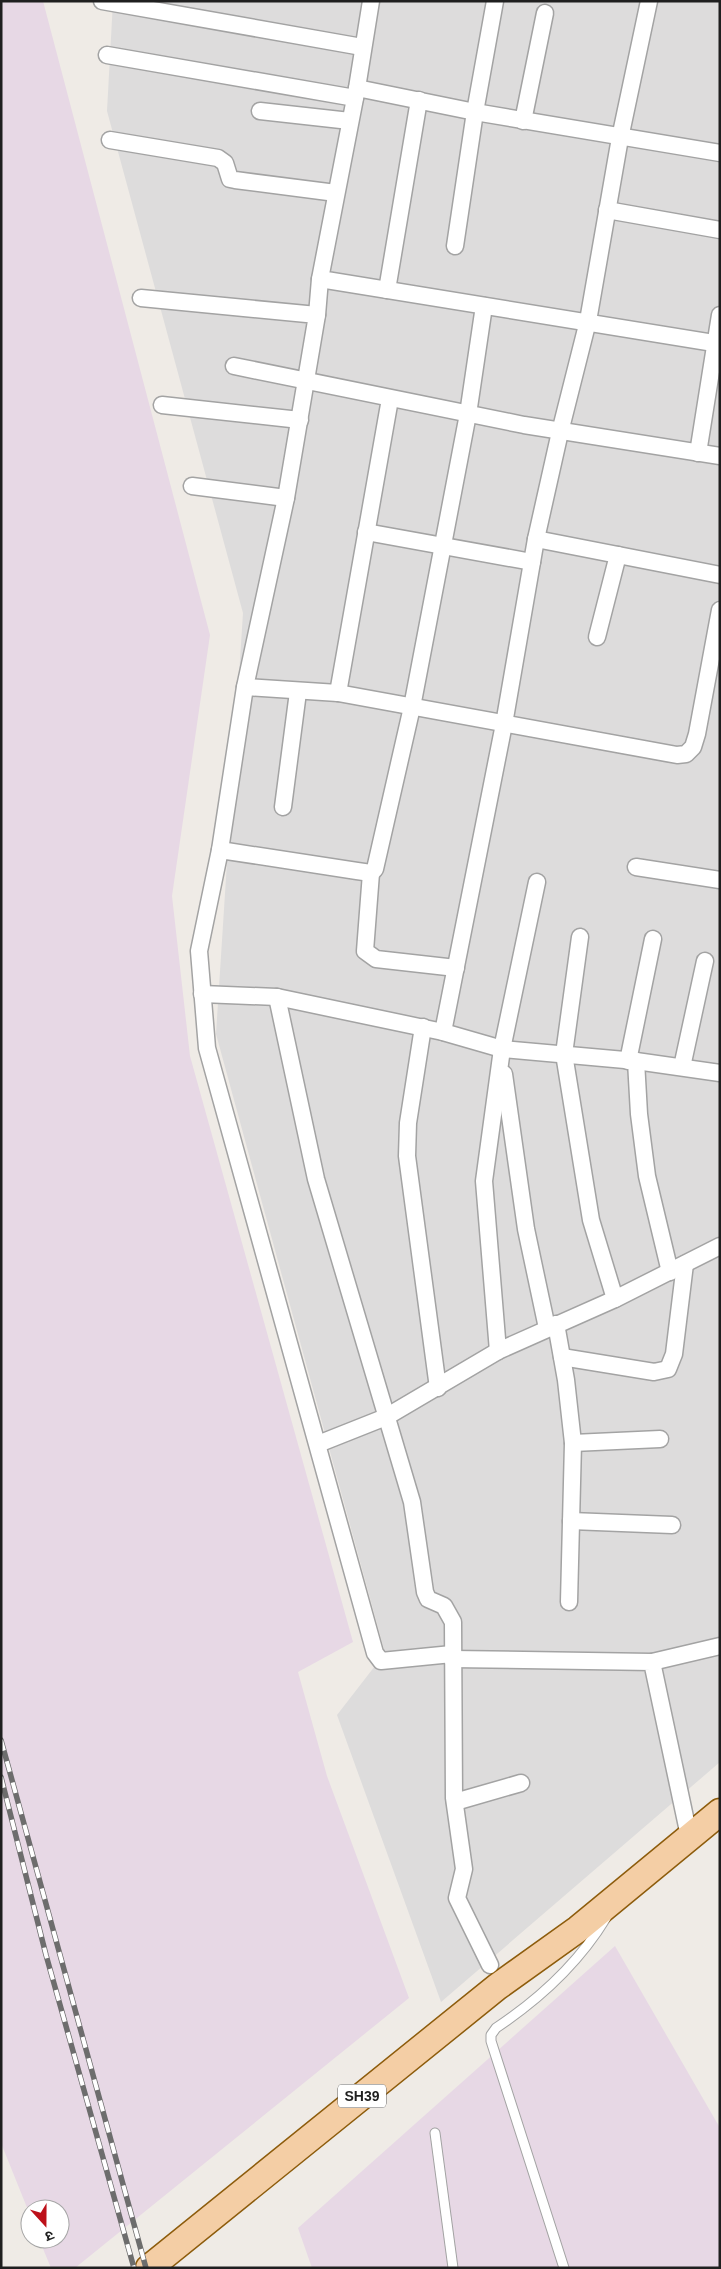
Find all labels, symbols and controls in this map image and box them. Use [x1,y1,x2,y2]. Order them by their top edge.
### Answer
road number: SH39 [338,2084,386,2108]
north arrow [20,2199,70,2249]
text: उ [42,2227,56,2245]

